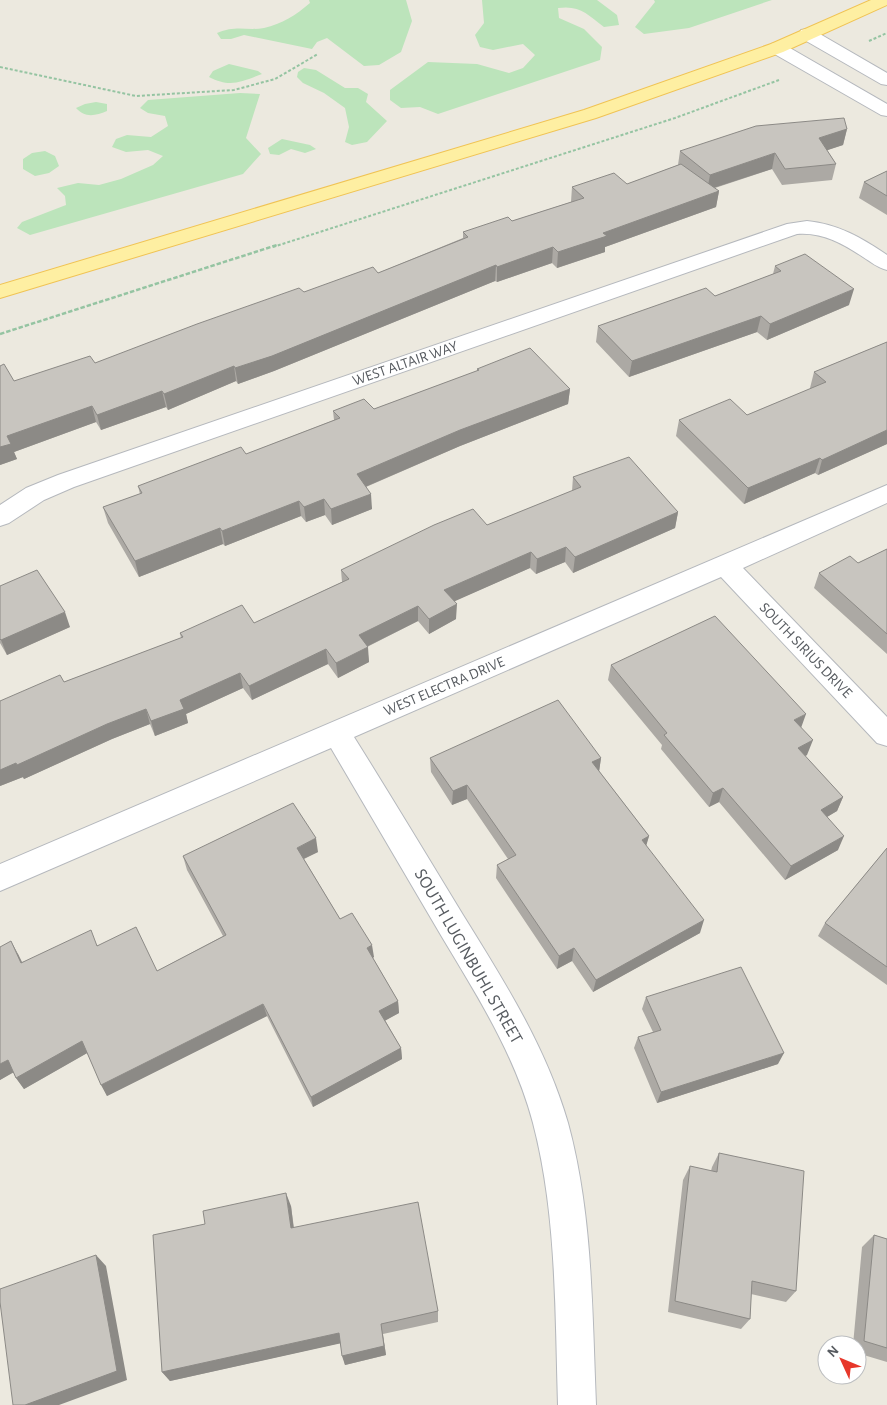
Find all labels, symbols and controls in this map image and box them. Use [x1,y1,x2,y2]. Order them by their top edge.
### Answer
street label: WEST ALTAIR WAY [351,338,460,389]
street label: SOUTH SIRIUS DRIVE [756,600,855,701]
street label: WEST ELECTRA DRIVE [382,654,507,719]
street label: SOUTH LUGINBUHL STREET [411,866,526,1047]
north arrow [817,1335,867,1385]
text: N [825,1343,842,1360]

